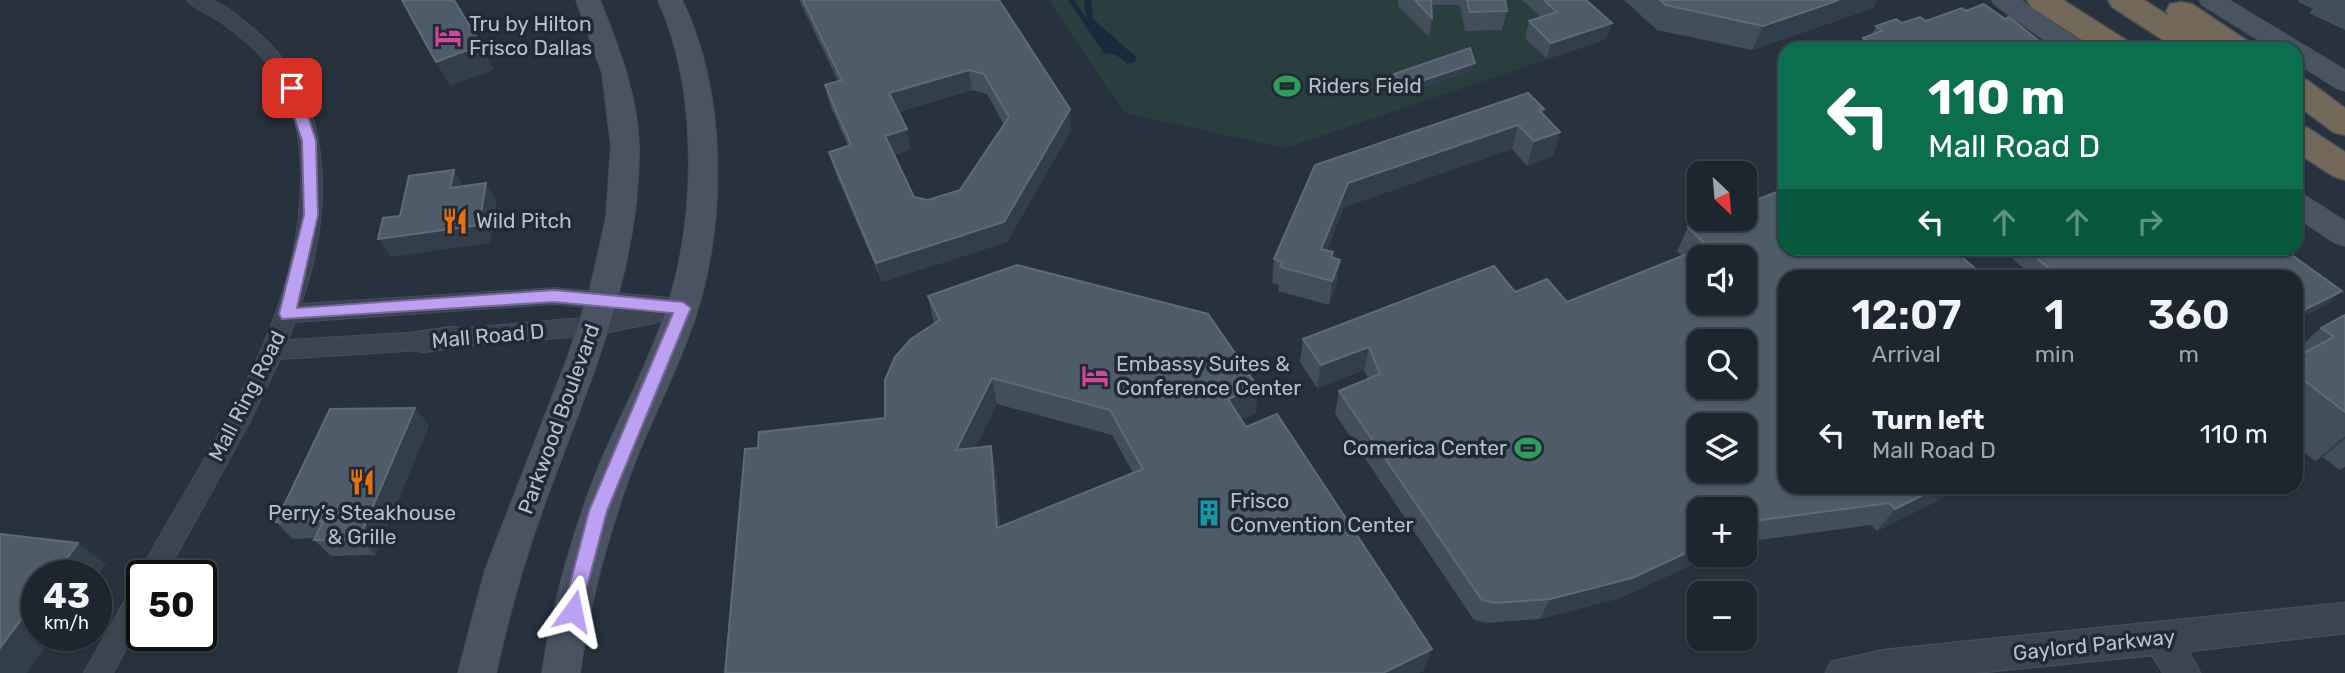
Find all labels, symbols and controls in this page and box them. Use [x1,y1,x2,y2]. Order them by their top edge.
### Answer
place label: Tru by Hilton Frisco Dallas [469,11,592,60]
hotel icon: Tru by Hilton Frisco Dallas [433,21,463,51]
pin [262,58,322,118]
text: 110 m [1928,68,2065,126]
icon: arrive [273,69,311,107]
icon: left [1813,70,1904,161]
sports icon: Riders Field [1272,71,1302,101]
place label: Riders Field [1308,73,1422,98]
text: Mall Road D [1928,127,2100,165]
north arrow [1687,161,1757,231]
map controls [1687,161,1757,651]
icon: left [1912,203,1950,241]
icon: ahead [1985,203,2023,241]
icon: ahead [2058,203,2096,241]
icon: right [2131,203,2169,241]
restaurant icon: Wild Pitch [440,206,470,236]
place label: Wild Pitch [476,208,572,233]
button: sound [1687,245,1757,315]
text: 12:07 [1851,290,1961,340]
text: 1 [2045,290,2065,340]
text: 360 [2148,290,2230,340]
street label: Mall Road D [431,318,545,353]
street label: Parkwood Boulevard [513,320,605,517]
street label: Mall Ring Road [203,327,290,465]
button: search [1687,329,1757,399]
text: Arrival [1872,340,1941,368]
text: min [2035,340,2075,368]
text: m [2179,340,2199,368]
place label: Embassy Suites & Conference Center [1116,351,1301,400]
hotel icon: Embassy Suites & Conference Center [1080,361,1110,391]
text: Turn left [1872,405,1984,436]
button: layers [1687,413,1757,483]
icon: left [1813,416,1851,454]
text: 110 m [2200,419,2268,450]
sports icon: Comerica Center [1513,433,1543,463]
place label: Comerica Center [1343,435,1507,460]
text: Mall Road D [1872,436,1996,464]
restaurant icon: Perry’s Steakhouse & Grille [347,467,377,497]
place label: Frisco Convention Center [1230,488,1414,537]
button: + [1687,497,1757,567]
building icon: Frisco Convention Center [1194,498,1224,528]
place label: Perry’s Steakhouse & Grille [268,500,456,549]
speed limit sign: 50 [126,560,217,651]
position arrow [536,574,610,648]
text: 43 [43,575,90,617]
button: − [1687,581,1757,651]
text: km/h [44,612,89,634]
street label: Gaylord Parkway [2012,624,2177,665]

